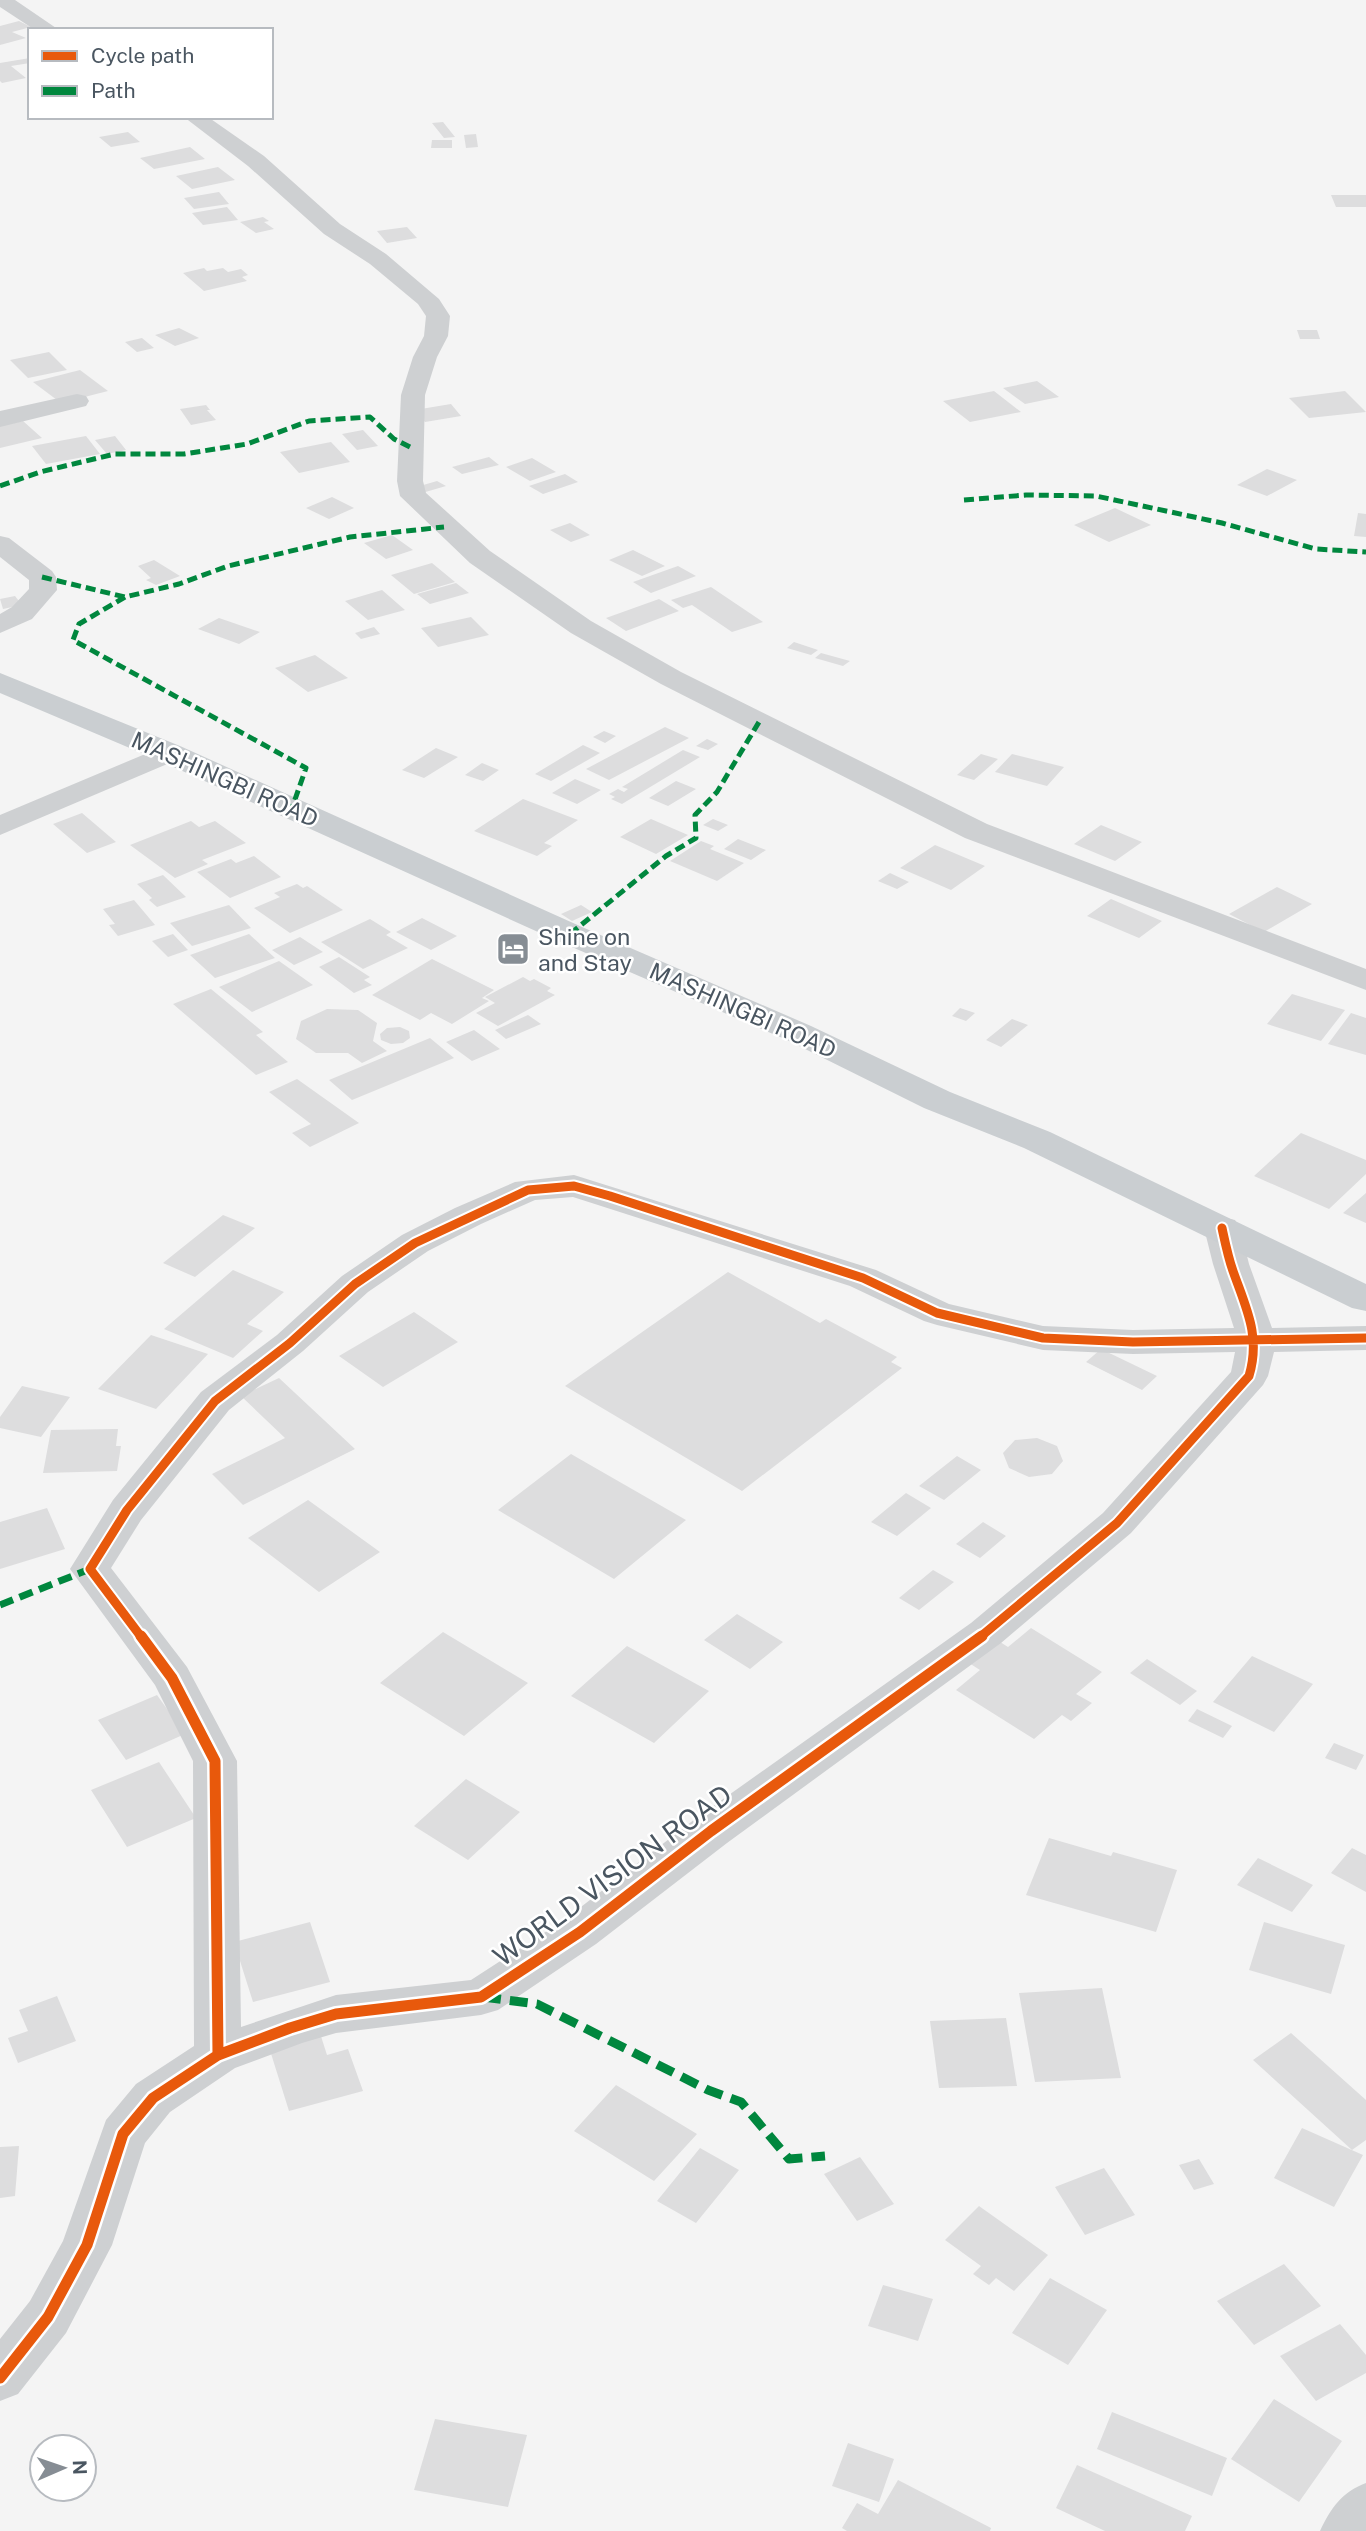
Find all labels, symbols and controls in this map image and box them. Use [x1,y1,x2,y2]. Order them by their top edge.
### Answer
legend [28,28,273,119]
text: Cycle path [91,43,194,68]
text: Path [91,78,136,103]
street label: MASHINGBI ROAD [128,726,322,832]
place label: Shine on and Stay [538,923,632,976]
hotel icon: Shine on and Stay [494,930,532,968]
street label: MASHINGBI ROAD [646,957,840,1063]
street label: WORLD VISION ROAD [486,1777,738,1973]
north arrow [28,2433,98,2503]
text: N [69,2460,91,2475]

